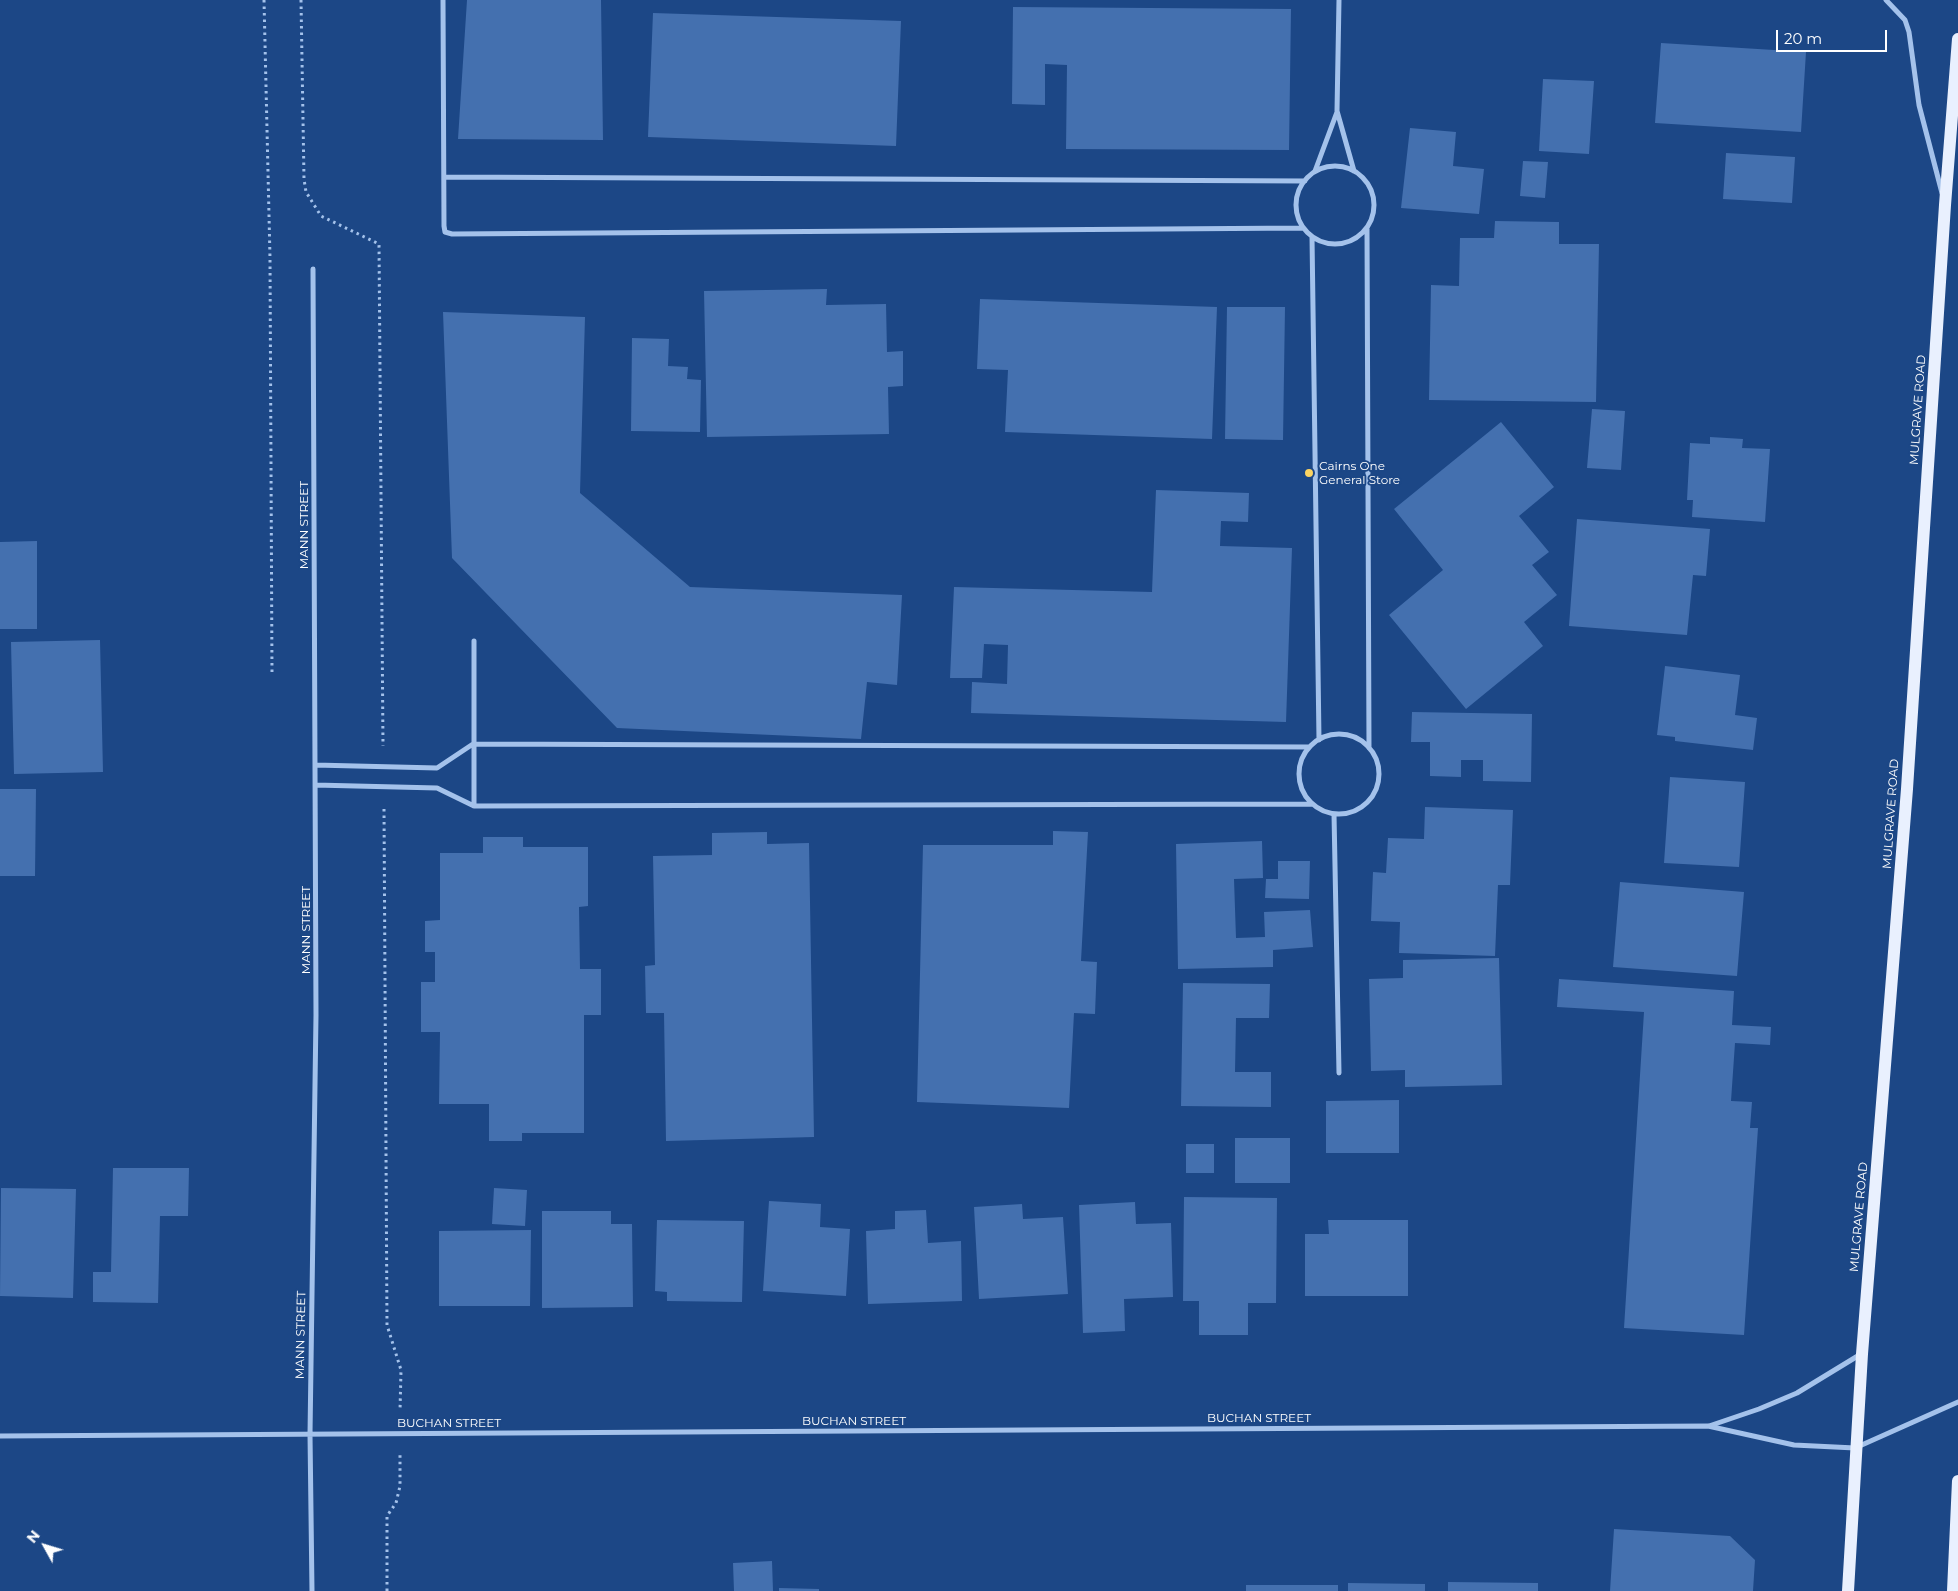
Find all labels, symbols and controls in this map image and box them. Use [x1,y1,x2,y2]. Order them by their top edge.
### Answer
scale bar [1778,20,1889,52]
text: 20 m [1784,29,1822,48]
street label: MULGRAVE ROAD [1907,354,1929,466]
place label: Cairns One General Store [1319,459,1400,487]
marker: Cairns One General Store [1303,467,1315,479]
street label: MANN STREET [297,481,311,569]
street label: MULGRAVE ROAD [1880,758,1902,870]
street label: MANN STREET [299,886,313,974]
street label: MULGRAVE ROAD [1847,1161,1871,1273]
street label: MANN STREET [293,1291,309,1379]
street label: BUCHAN STREET [1207,1411,1311,1425]
street label: BUCHAN STREET [802,1414,906,1428]
street label: BUCHAN STREET [397,1416,501,1430]
north arrow [20,1521,70,1571]
text: N [23,1527,44,1547]

